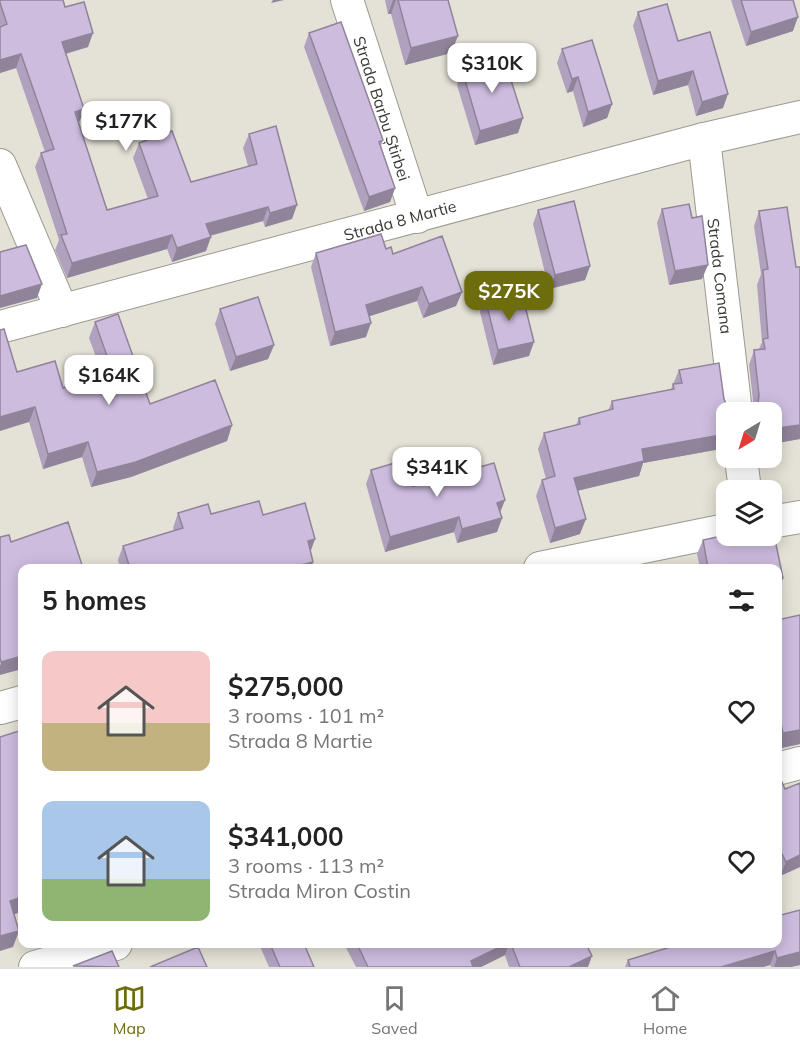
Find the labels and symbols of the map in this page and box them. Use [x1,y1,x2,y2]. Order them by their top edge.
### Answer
street label: Strada Barbu Știrbei [349,34,415,183]
pin: $310K [450,43,534,94]
pin: $177K [84,101,168,152]
street label: Strada 8 Martie [341,196,459,245]
street label: Strada Comana [703,217,737,335]
pin: $275K [467,271,551,322]
pin: $164K [67,355,151,406]
north arrow [716,402,782,468]
pin: $341K [395,447,479,498]

